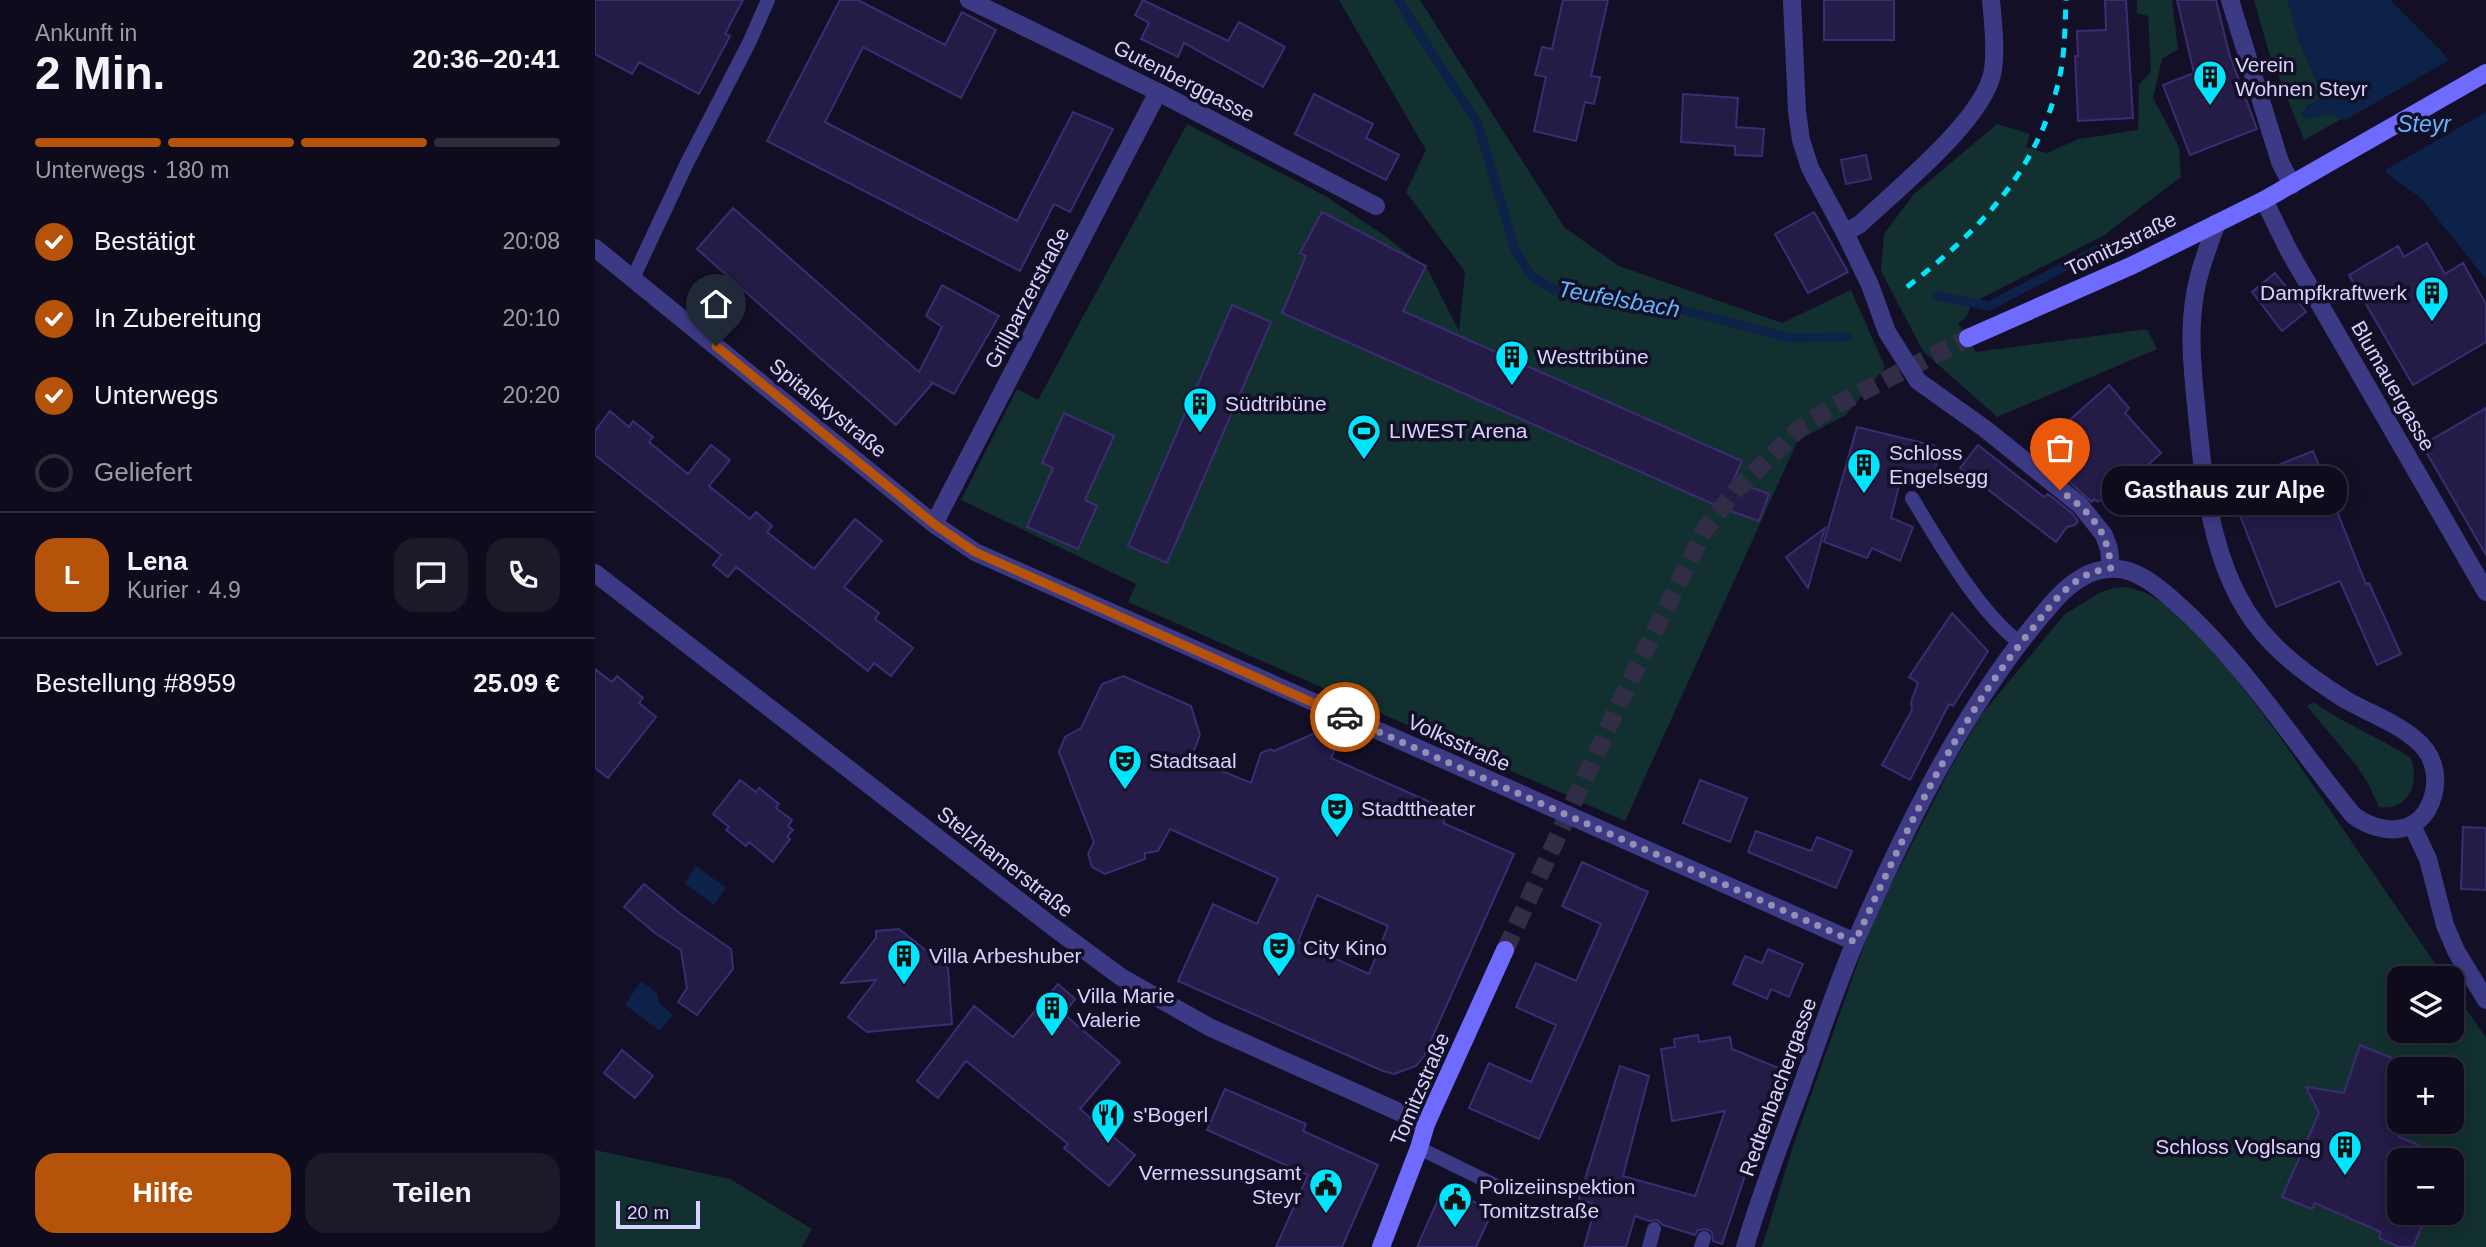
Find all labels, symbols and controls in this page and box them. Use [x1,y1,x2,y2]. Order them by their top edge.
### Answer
text: Ankunft in [35,20,137,46]
street label: Gutenberggasse [1110,35,1259,126]
text: 20:36–20:41 [413,44,560,74]
text: 2 Min. [35,47,165,99]
place label: Verein Wohnen Steyr [2235,53,2368,100]
building icon: Verein Wohnen Steyr [2191,58,2229,107]
water label: Steyr [2397,111,2452,137]
text: Unterwegs · 180 m [35,157,229,183]
street label: Tomitzstraße [2062,207,2180,280]
icon: check [35,223,73,261]
street label: Grillparzerstraße [980,223,1073,372]
text: Bestätigt [94,226,195,256]
text: 20:08 [502,228,560,254]
pin [686,274,746,346]
building icon: Dampfkraftwerk [2413,274,2451,323]
water label: Teufelsbach [1556,276,1682,322]
place label: Dampfkraftwerk [2260,281,2407,304]
icon: home [697,285,735,323]
icon: check [35,300,73,338]
text: In Zubereitung [94,303,262,333]
text: 20:10 [502,305,560,331]
street label: Blumauergasse [2347,317,2440,455]
building icon: Westtribüne [1493,338,1531,387]
place label: Westtribüne [1537,345,1649,368]
street label: Spitalskystraße [765,354,891,462]
icon: check [35,377,73,415]
text: Unterwegs [94,380,218,410]
text: 20:20 [502,382,560,408]
building icon: Südtribüne [1181,385,1219,434]
place label: Südtribüne [1225,392,1327,415]
sports icon: LIWEST Arena [1345,412,1383,461]
pin [2030,418,2090,490]
place label: LIWEST Arena [1389,419,1528,442]
icon: bag [2041,429,2079,467]
place label: Schloss Engelsegg [1889,441,1988,488]
building icon: Schloss Engelsegg [1845,446,1883,495]
text: Geliefert [94,457,192,487]
callout: Gasthaus zur Alpe [2102,466,2347,514]
text: Gasthaus zur Alpe [2124,477,2325,503]
button: chat [394,538,468,612]
button: phone [486,538,560,612]
text: Lena [127,546,188,576]
text: L [64,560,80,590]
text: Kurier · 4.9 [127,577,241,603]
text: Bestellung #8959 [35,668,236,698]
text: 25.09 € [473,668,560,698]
courier [1310,682,1380,752]
icon: car [1326,698,1364,736]
street label: Volksstraße [1404,710,1514,775]
theatre icon: Stadtsaal [1106,742,1144,791]
place label: Stadtsaal [1149,749,1237,772]
theatre icon: Stadttheater [1318,790,1356,839]
place label: Stadttheater [1361,797,1475,820]
street label: Stelzhamerstraße [933,802,1078,922]
theatre icon: City Kino [1260,929,1298,978]
place label: City Kino [1303,936,1387,959]
building icon: Villa Arbeshuber [885,937,923,986]
place label: Villa Arbeshuber [929,944,1082,967]
map controls [2387,966,2464,1225]
button: layers [2387,966,2464,1043]
place label: Villa Marie Valerie [1077,984,1175,1031]
building icon: Villa Marie Valerie [1033,989,1071,1038]
street label: Redtenbachergasse [1735,995,1820,1179]
street label: Tomitzstraße [1385,1029,1454,1149]
button: + [2387,1057,2464,1134]
restaurant icon: s'Bogerl [1089,1096,1127,1145]
place label: s'Bogerl [1133,1103,1208,1126]
building icon: Schloss Voglsang [2326,1128,2364,1177]
place label: Schloss Voglsang [2155,1135,2321,1158]
button: − [2387,1148,2464,1225]
button: Hilfe [35,1153,291,1233]
button: Teilen [305,1153,560,1233]
place label: Vermessungsamt Steyr [1139,1161,1301,1208]
public building icon: Vermessungsamt Steyr [1307,1166,1345,1215]
place label: Polizeiinspektion Tomitzstraße [1479,1175,1635,1222]
public building icon: Polizeiinspektion Tomitzstraße [1436,1180,1474,1229]
scale bar [616,1198,700,1230]
text: 20 m [627,1202,669,1223]

